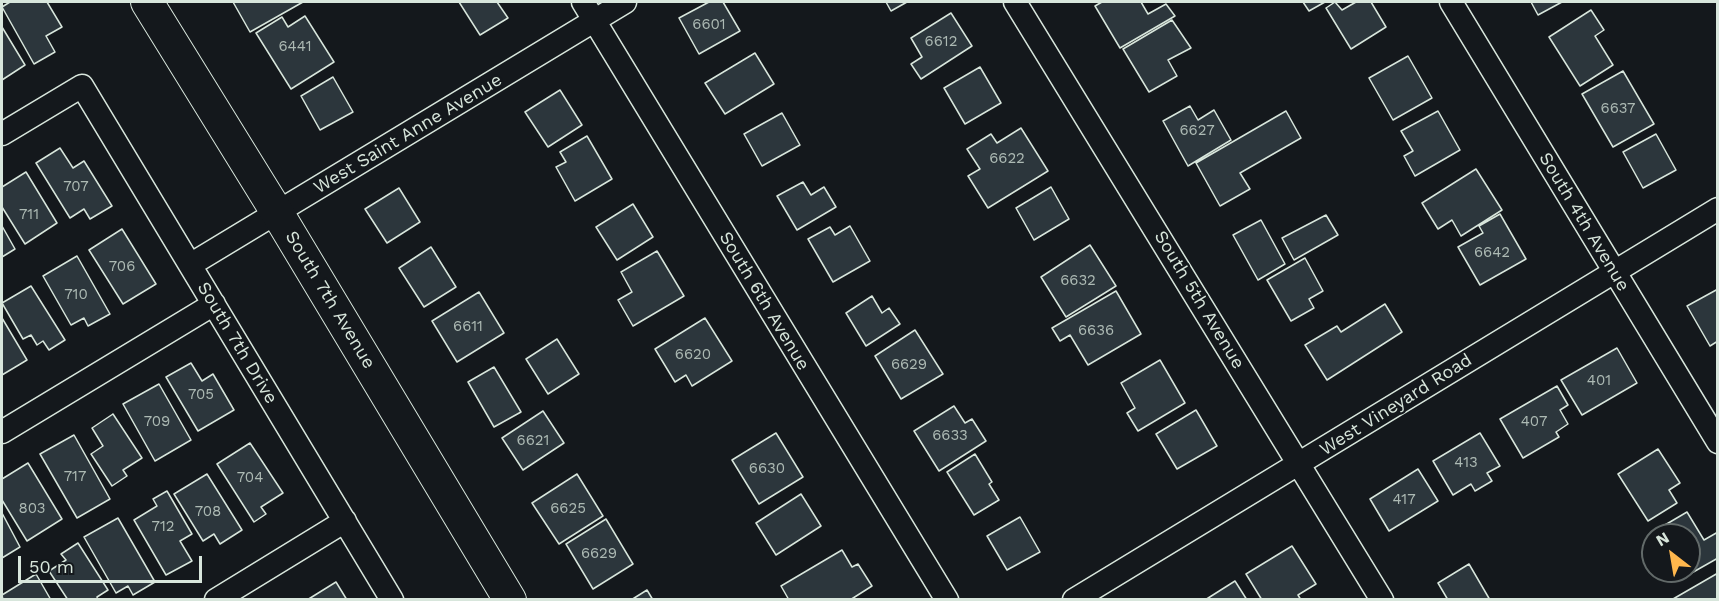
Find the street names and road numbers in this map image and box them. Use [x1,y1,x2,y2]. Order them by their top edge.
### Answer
street label: West Saint Anne Avenue [310,69,506,199]
street label: South 4th Avenue [1534,149,1634,295]
street label: South 7th Avenue [280,227,380,373]
street label: South 5th Avenue [1149,227,1249,373]
street label: South 6th Avenue [714,228,814,374]
street label: South 7th Drive [192,278,282,408]
street label: West Vineyard Road [1316,349,1476,461]

